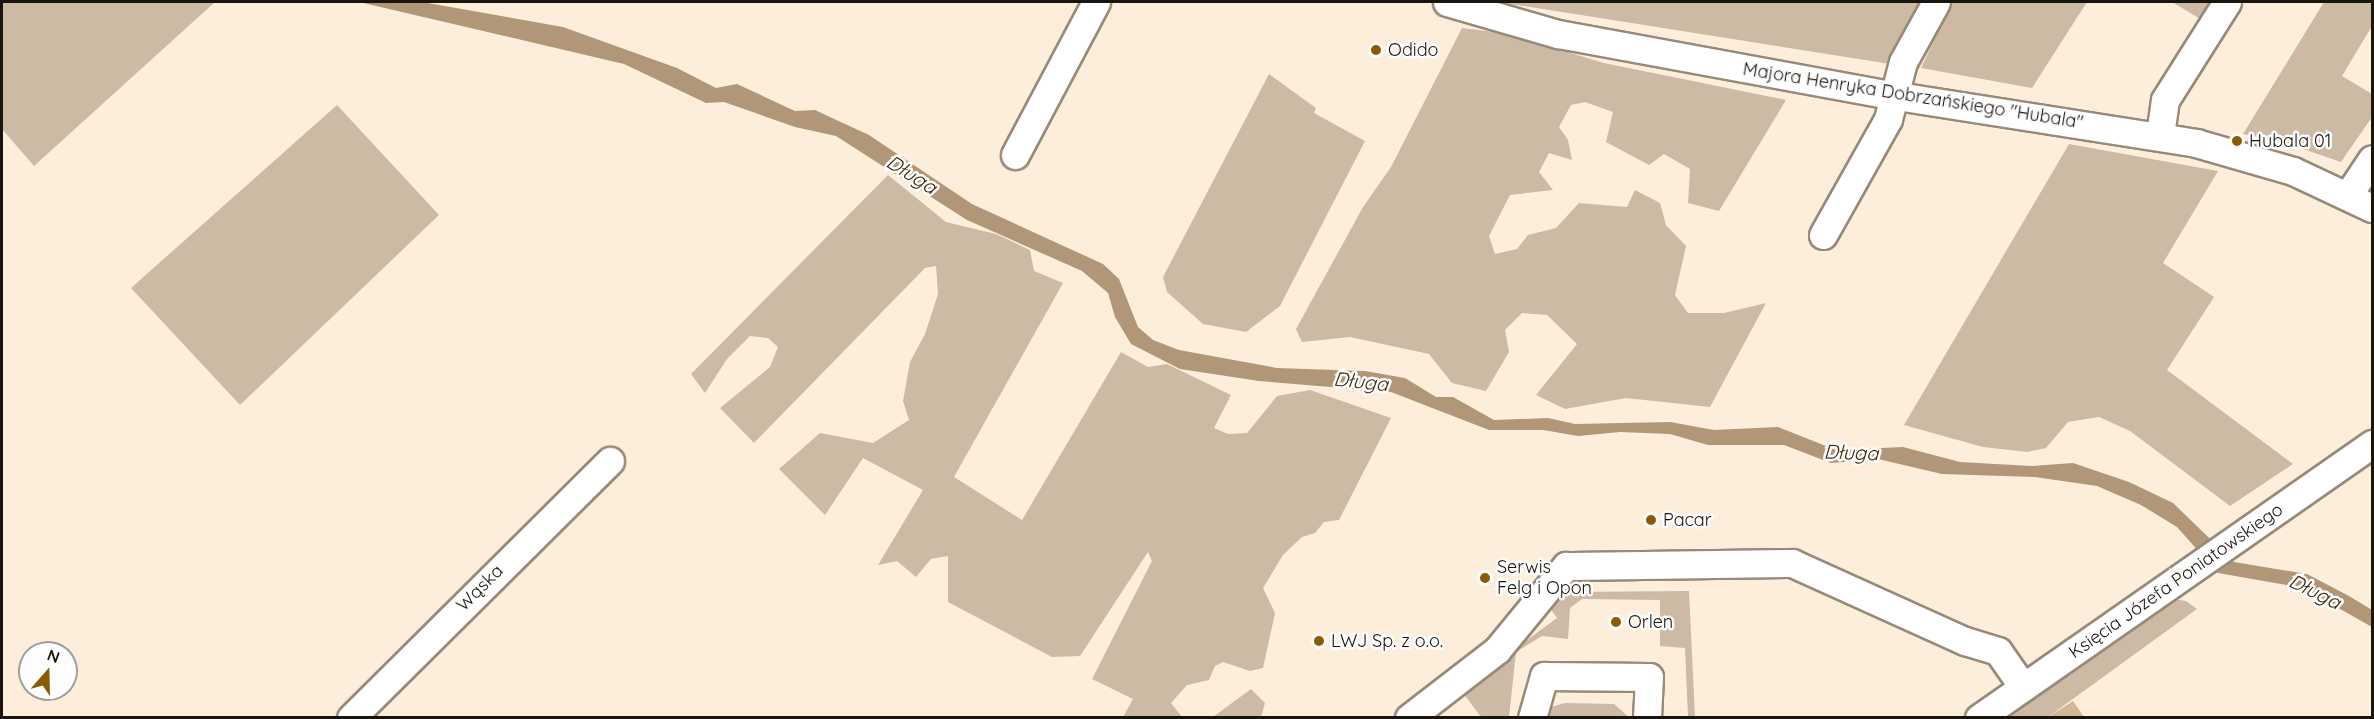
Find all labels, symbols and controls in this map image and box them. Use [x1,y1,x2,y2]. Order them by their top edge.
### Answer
place label: Odido [1388,39,1438,61]
marker: Odido [1369,43,1383,57]
street label: Majora Henryka Dobrzańskiego "Hubala" [1741,58,2085,134]
place label: Hubala 01 [2249,130,2331,152]
marker: Hubala 01 [2230,134,2244,148]
water label: Długa [882,149,942,199]
water label: Długa [1333,366,1389,396]
water label: Długa [1823,439,1879,465]
street label: Księcia Józefa Poniatowskiego [2065,499,2287,663]
place label: Pacar [1663,509,1712,531]
marker: Pacar [1644,513,1658,527]
place label: Serwis Felg i Opon [1497,557,1592,600]
street label: Wąska [452,560,508,616]
water label: Długa [2285,568,2345,614]
marker: Serwis Felg i Opon [1478,571,1492,585]
place label: Orlen [1628,611,1673,633]
marker: Orlen [1609,615,1623,629]
place label: LWJ Sp. z o.o. [1331,630,1443,652]
marker: LWJ Sp. z o.o. [1312,634,1326,648]
north arrow [18,641,78,701]
text: N [45,645,62,667]

